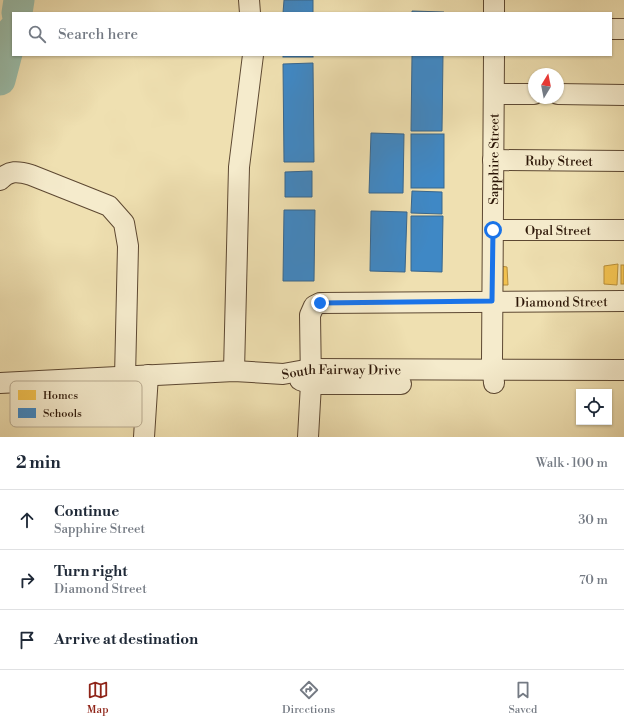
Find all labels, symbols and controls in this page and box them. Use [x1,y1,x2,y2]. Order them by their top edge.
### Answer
search box [12,12,612,56]
icon: search [26,23,48,45]
text: Search here [58,25,138,44]
north arrow [528,68,564,104]
street label: Sapphire Street [486,113,503,205]
street label: Ruby Street [525,153,593,170]
route start [484,221,502,239]
street label: Opal Street [525,223,591,239]
route end [311,294,329,312]
street label: Diamond Street [515,294,608,311]
street label: South Fairway Drive [280,362,402,383]
legend [10,381,142,427]
text: Homes [43,389,78,403]
map controls [576,389,612,425]
button: locate [576,389,612,425]
text: Schools [43,407,82,421]
text: 2 min [16,452,61,474]
text: Walk · 100 m [536,455,608,471]
text: Continue [54,502,119,521]
icon: ahead [16,509,38,531]
text: 30 m [578,512,608,528]
text: Sapphire Street [54,521,145,537]
text: Turn right [54,562,128,581]
icon: right [16,569,38,591]
text: 70 m [579,572,608,588]
text: Diamond Street [54,581,147,597]
icon: arrive [16,629,38,651]
text: Arrive at destination [54,630,198,649]
tab: Map [87,679,109,717]
tab: Directions [282,679,335,717]
tab: Saved [508,679,537,717]

